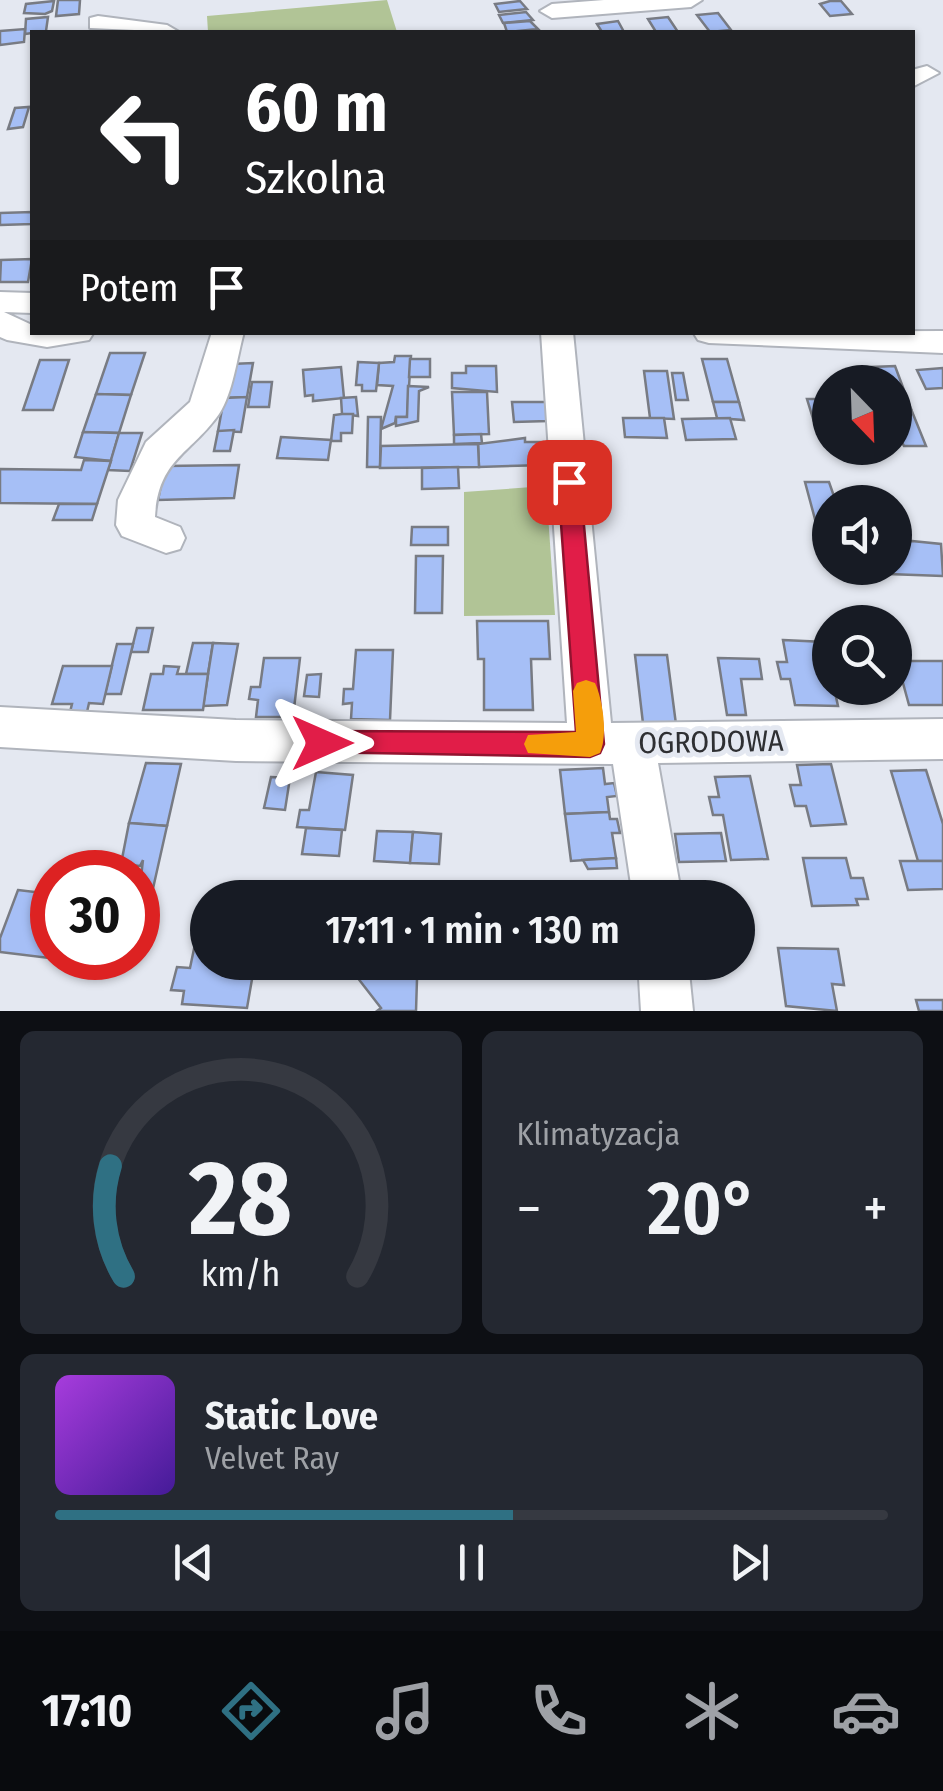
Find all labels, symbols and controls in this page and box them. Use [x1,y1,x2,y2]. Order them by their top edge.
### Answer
text: 60 m [245,66,388,150]
icon: left [80,70,210,200]
text: Szkolna [245,151,387,205]
icon: arrive [199,260,254,315]
text: Potem [80,265,179,311]
north arrow [812,365,912,465]
map controls [812,365,912,705]
pin [527,440,612,525]
icon: arrive [542,455,597,510]
button: sound [812,485,912,585]
button: search [812,605,912,705]
position arrow [270,691,374,795]
street label: OGRODOWA [638,723,784,761]
speed limit sign: 30 [30,850,160,980]
text: 17:11 · 1 min · 130 m [325,907,620,953]
text: Klimatyzacja [517,1115,680,1153]
text: 28 [188,1137,292,1262]
text: 20° [647,1164,757,1254]
text: − [517,1176,541,1242]
text: + [863,1176,888,1242]
text: km/h [201,1253,281,1295]
text: Static Love [205,1393,378,1439]
text: Velvet Ray [205,1439,339,1477]
icon: previous [166,1535,221,1590]
icon: pause [444,1535,499,1590]
icon: next [722,1535,777,1590]
icon: directions [216,1676,286,1746]
icon: music [370,1676,440,1746]
icon: phone [524,1676,594,1746]
icon: climate [677,1676,747,1746]
icon: car [831,1676,901,1746]
text: 17:10 [42,1684,132,1738]

